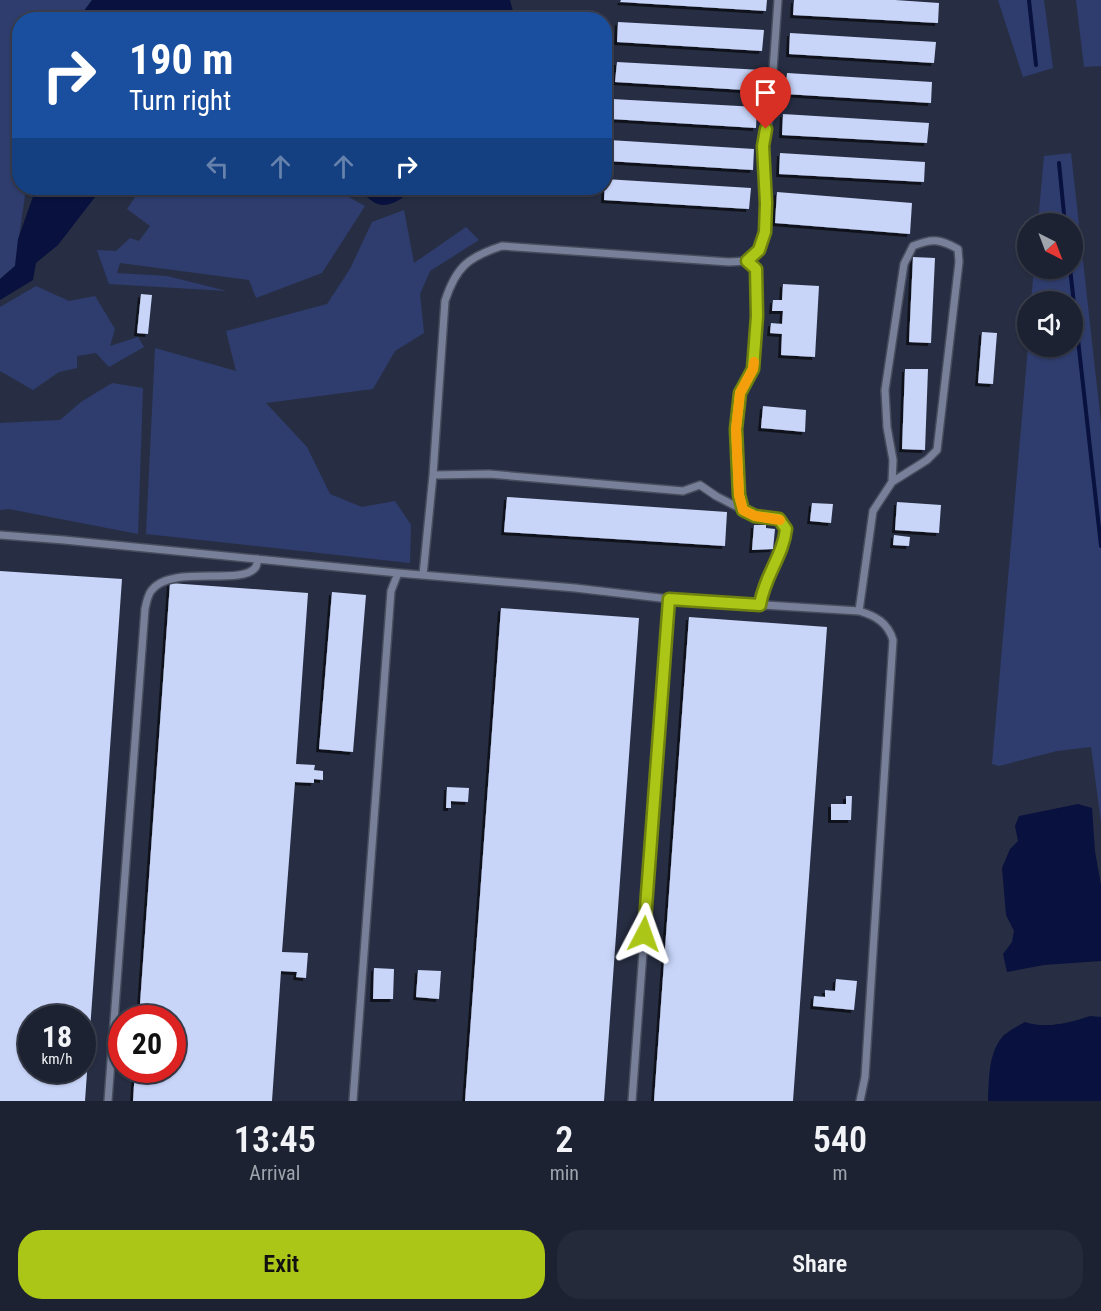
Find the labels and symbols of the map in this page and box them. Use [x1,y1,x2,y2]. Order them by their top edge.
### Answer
pin [740,67,791,129]
north arrow [1017,213,1083,279]
position arrow [612,902,676,966]
speed limit sign: 20 [108,1005,186,1083]

